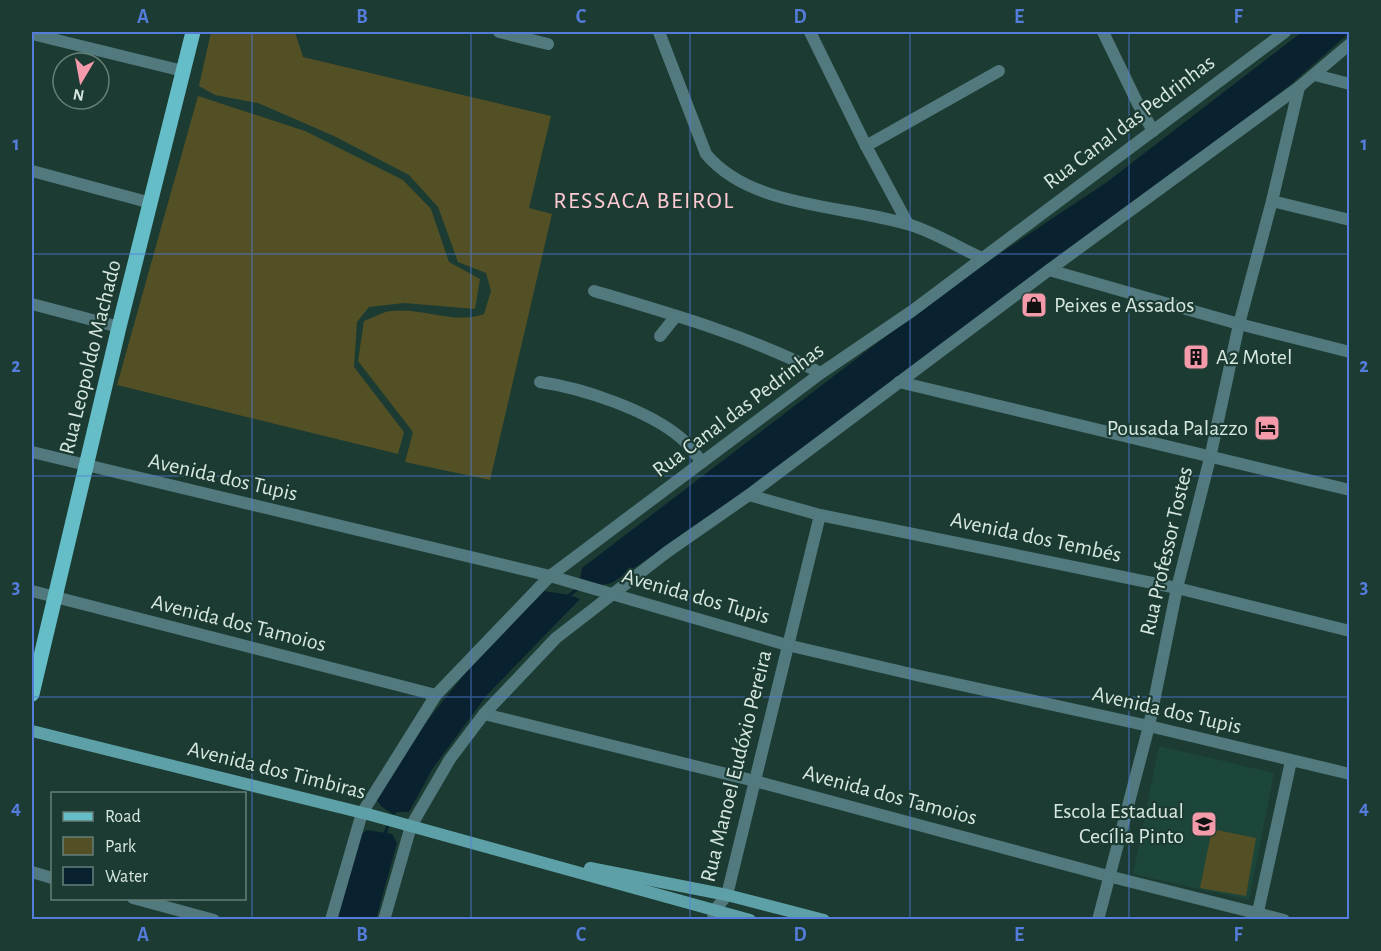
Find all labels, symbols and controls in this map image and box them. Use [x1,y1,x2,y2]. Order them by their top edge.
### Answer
text: A [137,7,149,27]
text: B [356,7,368,27]
text: C [576,7,587,27]
text: D [793,7,807,27]
text: E [1014,7,1024,27]
text: F [1233,7,1243,27]
north arrow [51,51,111,111]
street label: Rua Canal das Pedrinhas [1039,51,1219,193]
text: N [72,86,85,104]
text: 1 [12,134,20,154]
text: 1 [1360,134,1368,154]
district label: RESSACA BEIROL [553,189,735,213]
street label: Rua Leopoldo Machado [55,258,125,456]
shop icon: Peixes e Assados [1019,290,1049,320]
place label: Peixes e Assados [1054,294,1194,316]
street label: Rua Canal das Pedrinhas [648,339,828,481]
building icon: A2 Motel [1181,342,1211,372]
place label: A2 Motel [1216,346,1292,368]
text: 2 [11,356,21,376]
text: 2 [1359,356,1369,376]
hotel icon: Pousada Palazzo [1252,413,1282,443]
place label: Pousada Palazzo [1107,417,1248,439]
street label: Avenida dos Tupis [146,449,300,505]
street label: Rua Professor Tostes [1136,464,1196,638]
street label: Avenida dos Tembés [949,508,1123,566]
street label: Avenida dos Tupis [620,564,772,628]
text: 3 [12,577,20,597]
text: 3 [1360,577,1368,597]
street label: Avenida dos Tamoios [149,591,329,655]
street label: Rua Manoel Eudóxio Pereira [697,648,775,884]
street label: Avenida dos Tupis [1090,682,1244,738]
street label: Avenida dos Timbiras [186,737,368,803]
street label: Avenida dos Tamoios [801,761,979,829]
legend [51,792,246,900]
text: 4 [11,798,21,818]
text: 4 [1359,798,1369,818]
place label: Escola Estadual Cecília Pinto [1053,800,1184,847]
text: Road [105,808,141,826]
school or university icon: Escola Estadual Cecília Pinto [1189,809,1219,839]
text: Park [105,838,137,856]
text: Water [105,868,148,886]
text: A [137,925,149,945]
text: B [356,925,368,945]
text: C [576,925,587,945]
text: D [793,925,807,945]
text: E [1014,925,1024,945]
text: F [1233,925,1243,945]

